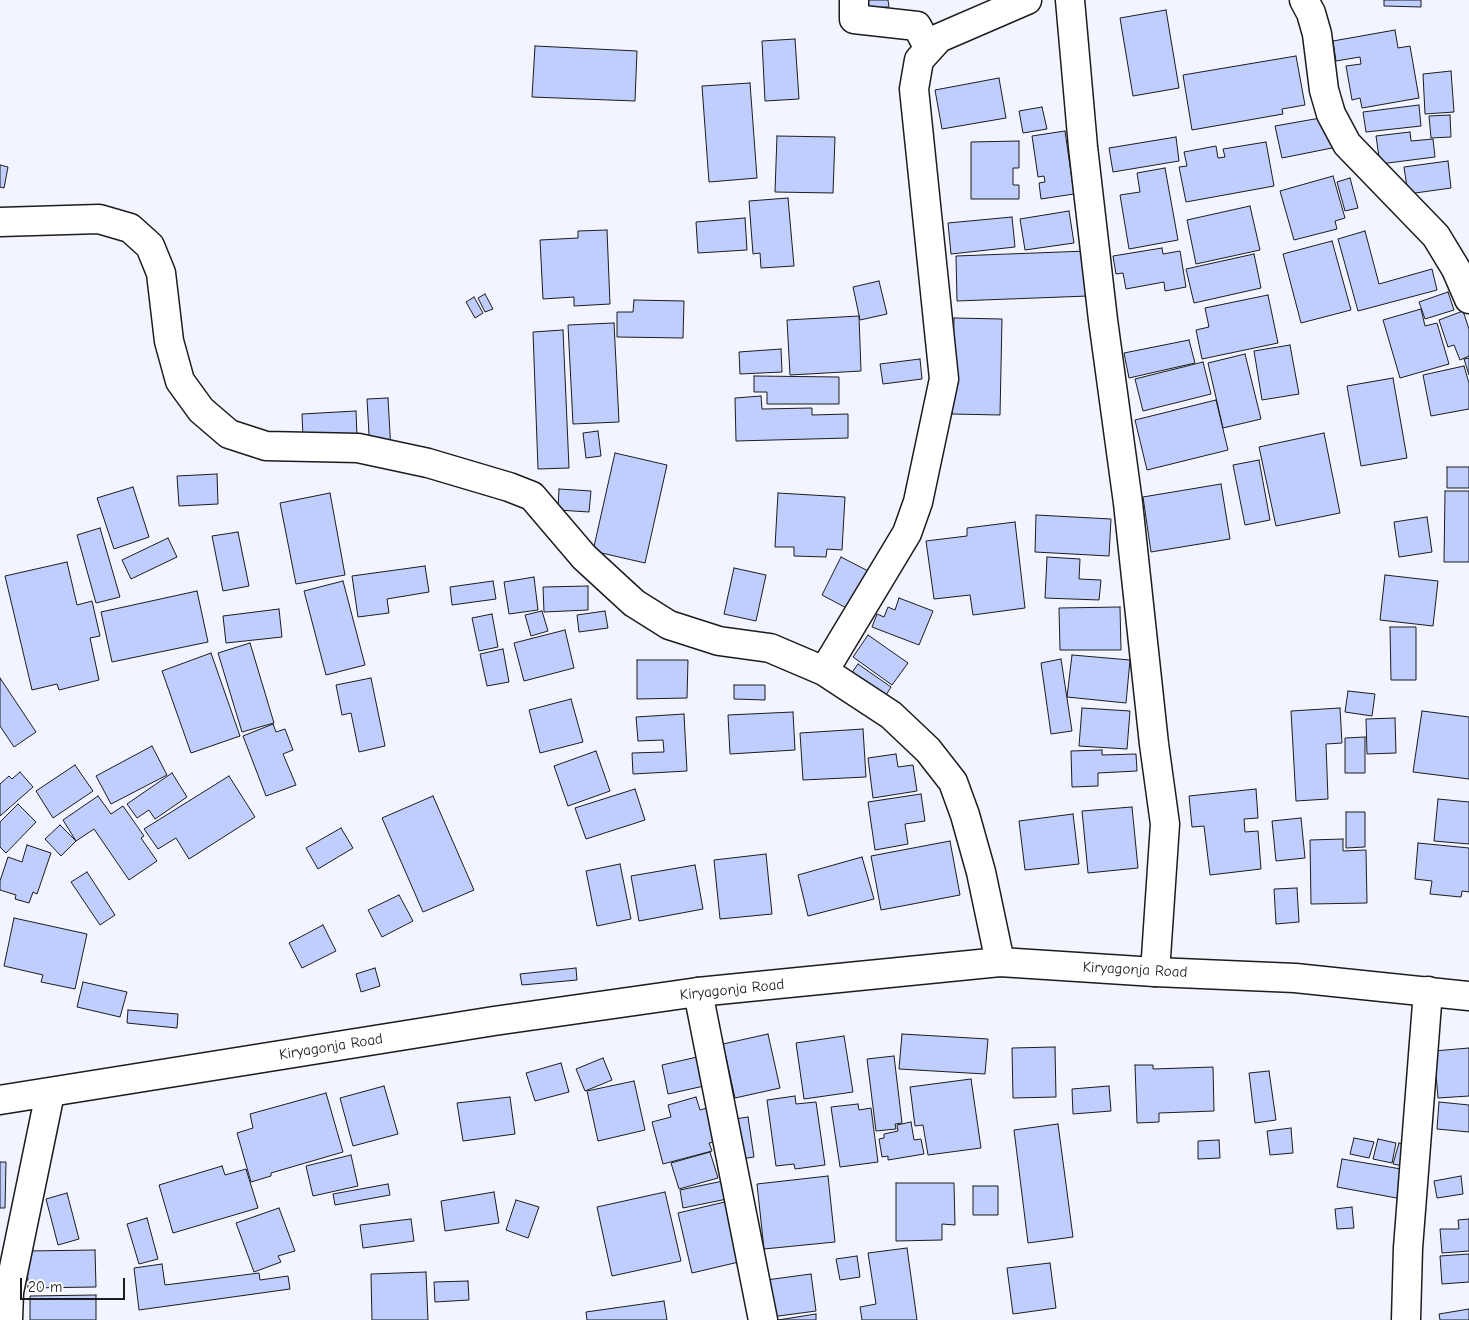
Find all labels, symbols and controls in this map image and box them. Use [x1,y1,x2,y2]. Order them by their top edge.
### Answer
street label: Kiryagonja Road [1082,958,1188,982]
street label: Kiryagonja Road [679,976,785,1004]
street label: Kiryagonja Road [278,1030,384,1064]
scale bar [22,1268,128,1300]
text: 20 m [28,1278,62,1296]

